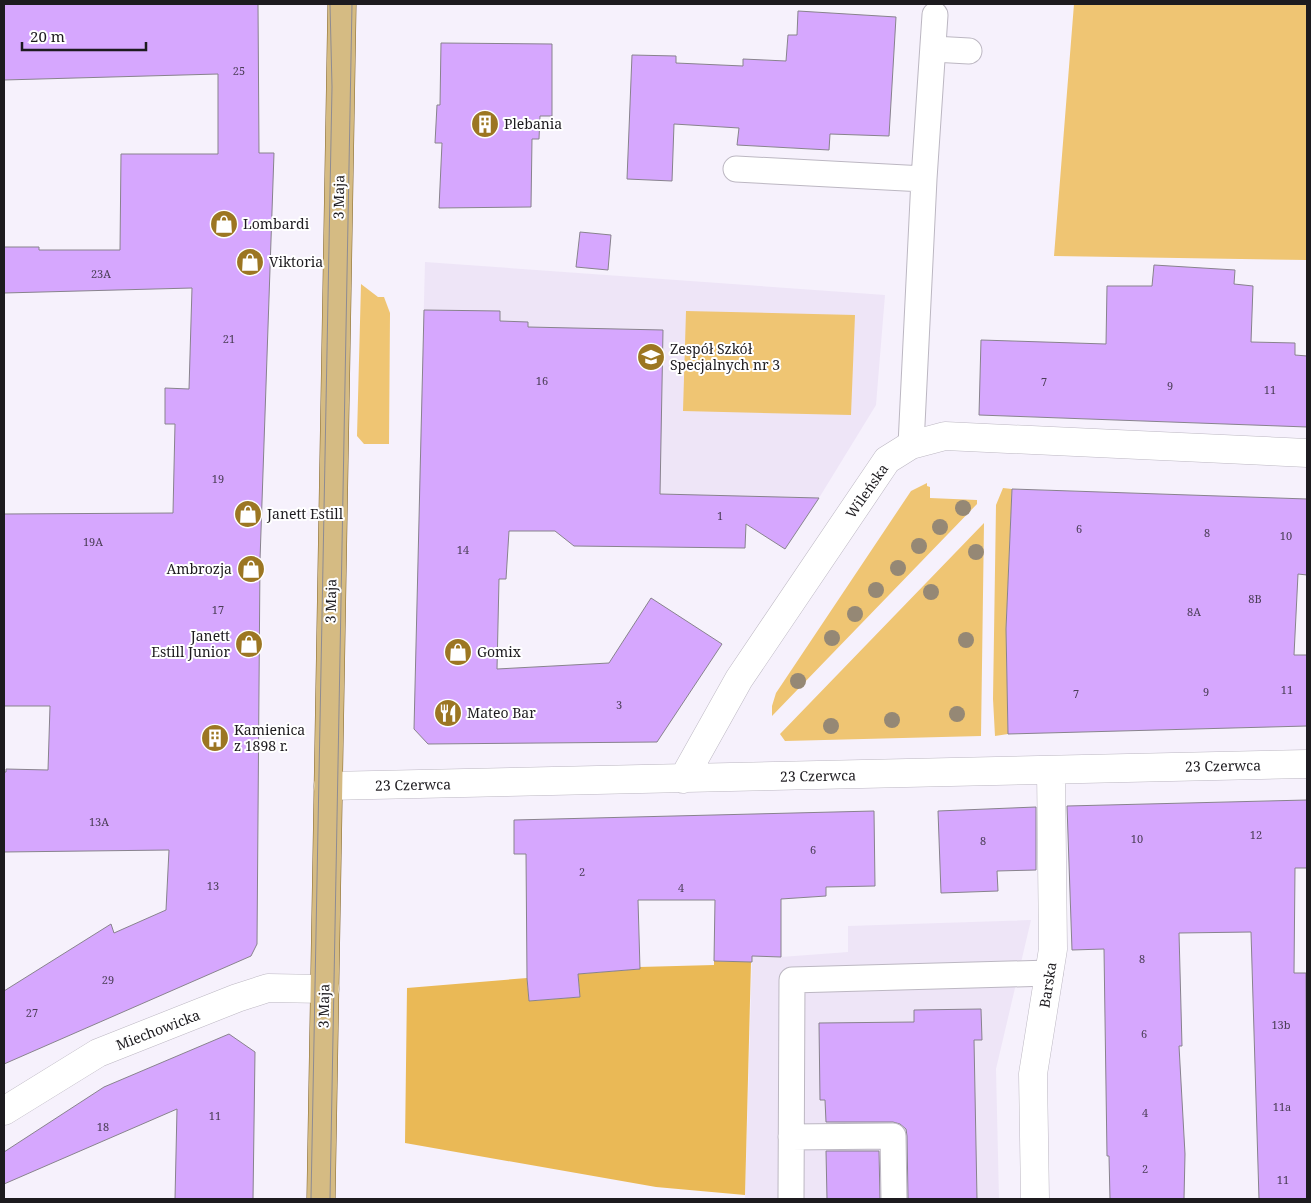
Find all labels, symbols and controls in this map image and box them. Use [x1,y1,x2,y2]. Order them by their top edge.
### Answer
scale bar [22,20,146,52]
text: 20 m [30,26,65,46]
house number: 25 [233,63,245,78]
building icon: Plebania [470,109,500,139]
place label: Plebania [504,114,562,133]
street label: 3 Maja [329,174,348,219]
shop icon: Lombardi [209,209,239,239]
place label: Lombardi [243,214,310,233]
shop icon: Viktoria [235,247,265,277]
place label: Viktoria [269,252,323,271]
house number: 23A [91,266,111,281]
house number: 21 [223,331,235,346]
place label: Zespół Szkół Specjalnych nr 3 [670,339,780,374]
school or university icon: Zespół Szkół Specjalnych nr 3 [636,342,666,372]
house number: 16 [536,373,548,388]
house number: 7 [1041,374,1047,389]
house number: 9 [1167,378,1173,393]
house number: 11 [1264,382,1276,397]
street label: Wileńska [841,460,892,522]
house number: 19 [212,471,224,486]
shop icon: Janett Estill [233,499,263,529]
place label: Janett Estill [266,504,344,523]
house number: 1 [717,508,723,523]
house number: 6 [1076,521,1082,536]
house number: 8 [1204,525,1210,540]
house number: 10 [1280,528,1292,543]
house number: 19A [83,534,103,549]
house number: 14 [457,542,469,557]
shop icon: Ambrozja [236,554,266,584]
place label: Ambrozja [166,559,232,578]
street label: 3 Maja [321,578,340,623]
house number: 8B [1248,591,1262,606]
house number: 17 [212,602,224,617]
house number: 8A [1187,604,1201,619]
place label: Janett Estill Junior [151,626,230,661]
shop icon: Janett Estill Junior [234,629,264,659]
shop icon: Gomix [443,637,473,667]
place label: Gomix [477,642,522,661]
house number: 11 [1281,682,1293,697]
house number: 9 [1203,684,1209,699]
house number: 7 [1073,686,1079,701]
house number: 3 [616,697,622,712]
restaurant icon: Mateo Bar [433,698,463,728]
place label: Mateo Bar [467,703,536,722]
place label: Kamienica z 1898 r. [234,720,305,755]
building icon: Kamienica z 1898 r. [200,723,230,753]
street label: 23 Czerwca [1185,755,1261,776]
street label: 23 Czerwca [780,765,856,786]
street label: 23 Czerwca [375,774,451,795]
house number: 13A [89,814,109,829]
house number: 12 [1250,827,1262,842]
house number: 10 [1131,831,1143,846]
house number: 8 [980,833,986,848]
house number: 6 [810,842,816,857]
house number: 2 [579,864,585,879]
house number: 13 [207,878,219,893]
house number: 4 [678,880,684,895]
house number: 8 [1139,951,1145,966]
street label: Barska [1035,961,1061,1009]
house number: 29 [102,972,114,987]
street label: 3 Maja [314,983,333,1028]
house number: 27 [26,1005,38,1020]
street label: Miechowicka [113,1005,203,1054]
house number: 13b [1271,1017,1291,1032]
house number: 6 [1141,1026,1147,1041]
house number: 11a [1273,1099,1291,1114]
house number: 4 [1142,1105,1148,1120]
house number: 11 [209,1108,221,1123]
house number: 18 [97,1119,109,1134]
house number: 2 [1142,1161,1148,1176]
house number: 11 [1277,1172,1289,1187]

